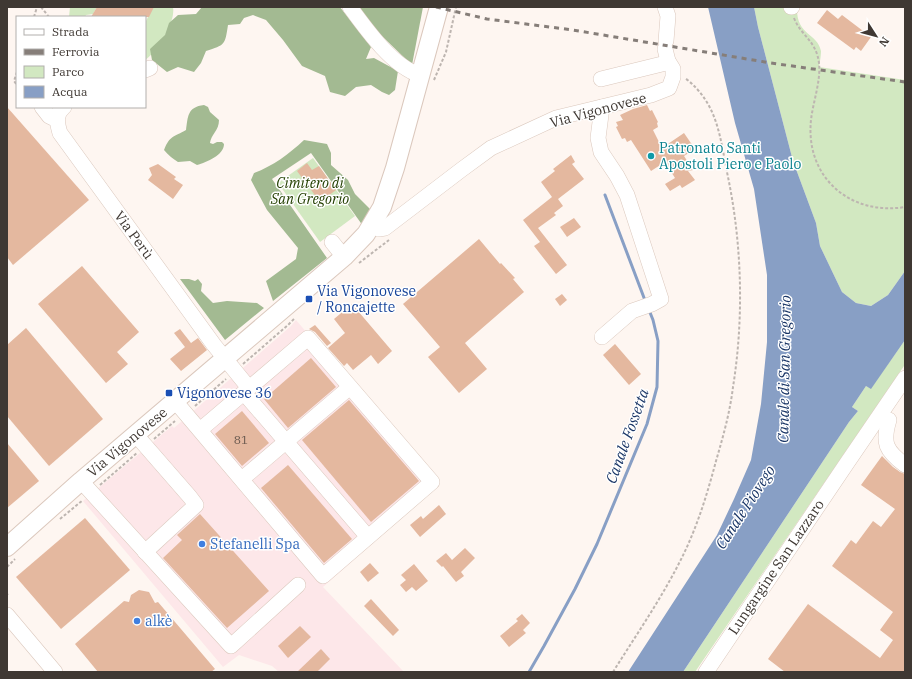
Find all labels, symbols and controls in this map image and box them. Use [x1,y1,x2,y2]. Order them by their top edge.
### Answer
legend [16,16,146,108]
north arrow [856,16,896,56]
text: Strada [52,24,89,39]
text: N [876,34,892,50]
text: Ferrovia [52,44,100,59]
text: Parco [52,64,84,79]
text: Acqua [52,84,88,99]
street label: Via Vigonovese [548,88,648,132]
place label: Patronato Santi Apostoli Piero e Paolo [659,139,802,173]
marker: Patronato Santi Apostoli Piero e Paolo [646,151,656,161]
park label: Cimitero di San Gregorio [270,174,349,208]
street label: Via Perù [110,207,158,263]
place label: Via Vigonovese / Roncajette [317,282,416,316]
marker: Via Vigonovese / Roncajette [304,294,314,304]
water label: Canale di San Gregorio [773,295,795,443]
place label: Vigonovese 36 [177,384,272,402]
water label: Canale Fossetta [601,385,653,486]
marker: Vigonovese 36 [164,388,174,398]
street label: Via Vigonovese [83,403,171,481]
house number: 81 [234,432,248,447]
water label: Canale Piovego [711,461,779,553]
street label: Lungargine San Lazzaro [724,496,828,638]
place label: Stefanelli Spa [210,535,301,553]
marker: Stefanelli Spa [197,539,207,549]
place label: alkè [145,612,172,630]
marker: alkè [132,616,142,626]

